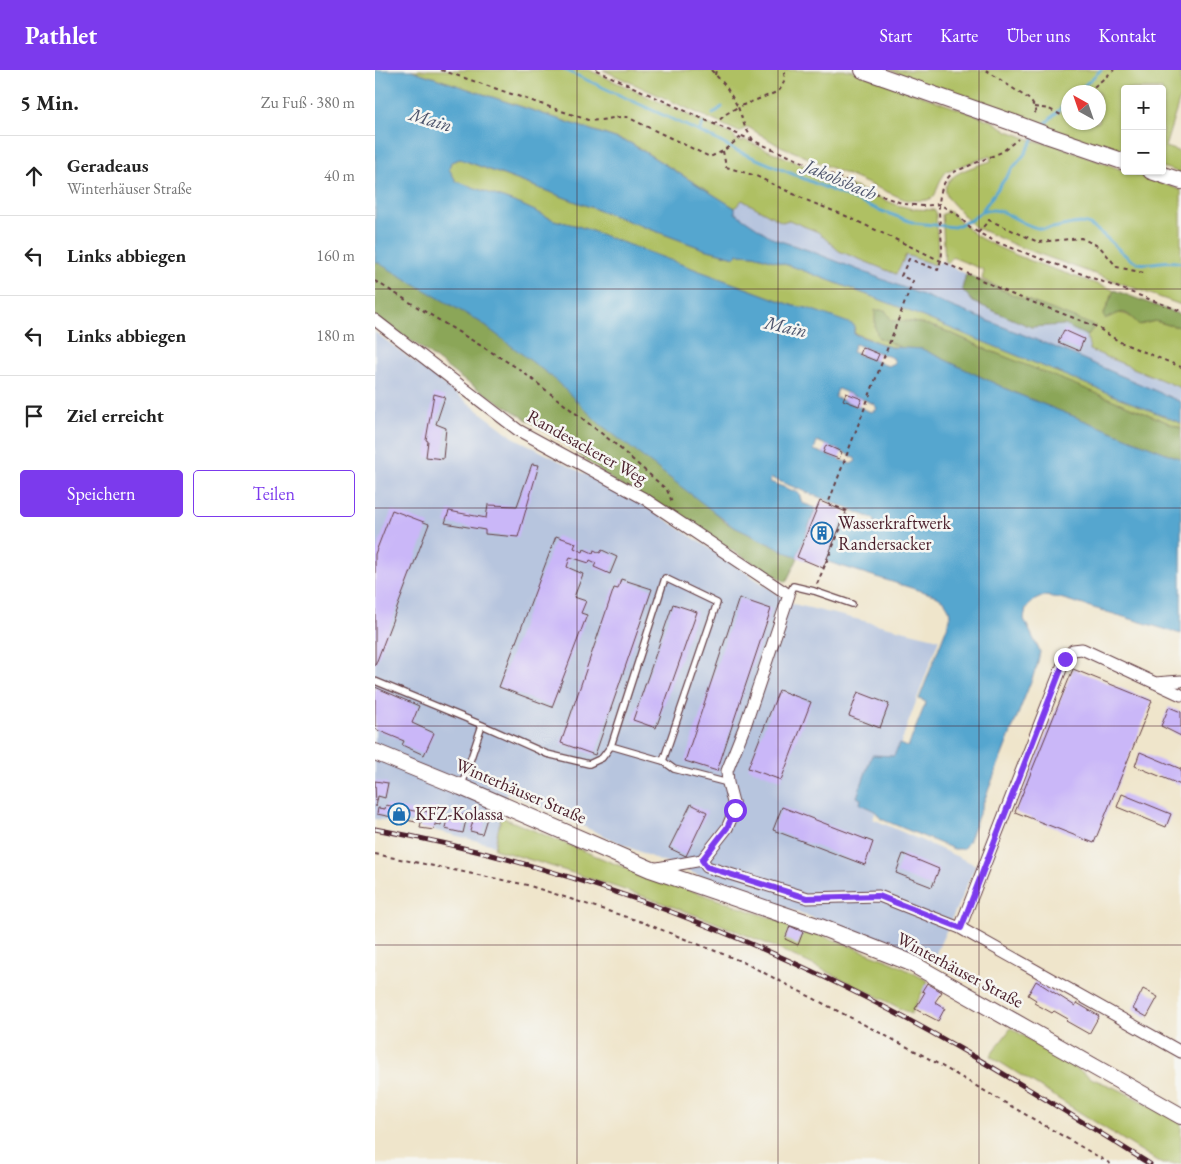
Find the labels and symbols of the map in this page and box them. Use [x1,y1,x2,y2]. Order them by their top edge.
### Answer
north arrow [1061,85,1106,130]
water label: Main [406,101,455,138]
water label: Jakobsbach [797,152,881,206]
water label: Main [761,310,810,343]
street label: Randesackerer Weg [523,404,651,489]
place label: Wasserkraftwerk Randersacker [838,511,951,555]
building icon: Wasserkraftwerk Randersacker [810,521,834,545]
route end [1054,648,1077,671]
street label: Winterhäuser Straße [452,753,590,829]
route start [724,799,747,822]
shop icon: KFZ-Kolassa [387,802,411,826]
place label: KFZ-Kolassa [415,802,504,825]
street label: Winterhäuser Straße [893,926,1028,1013]

